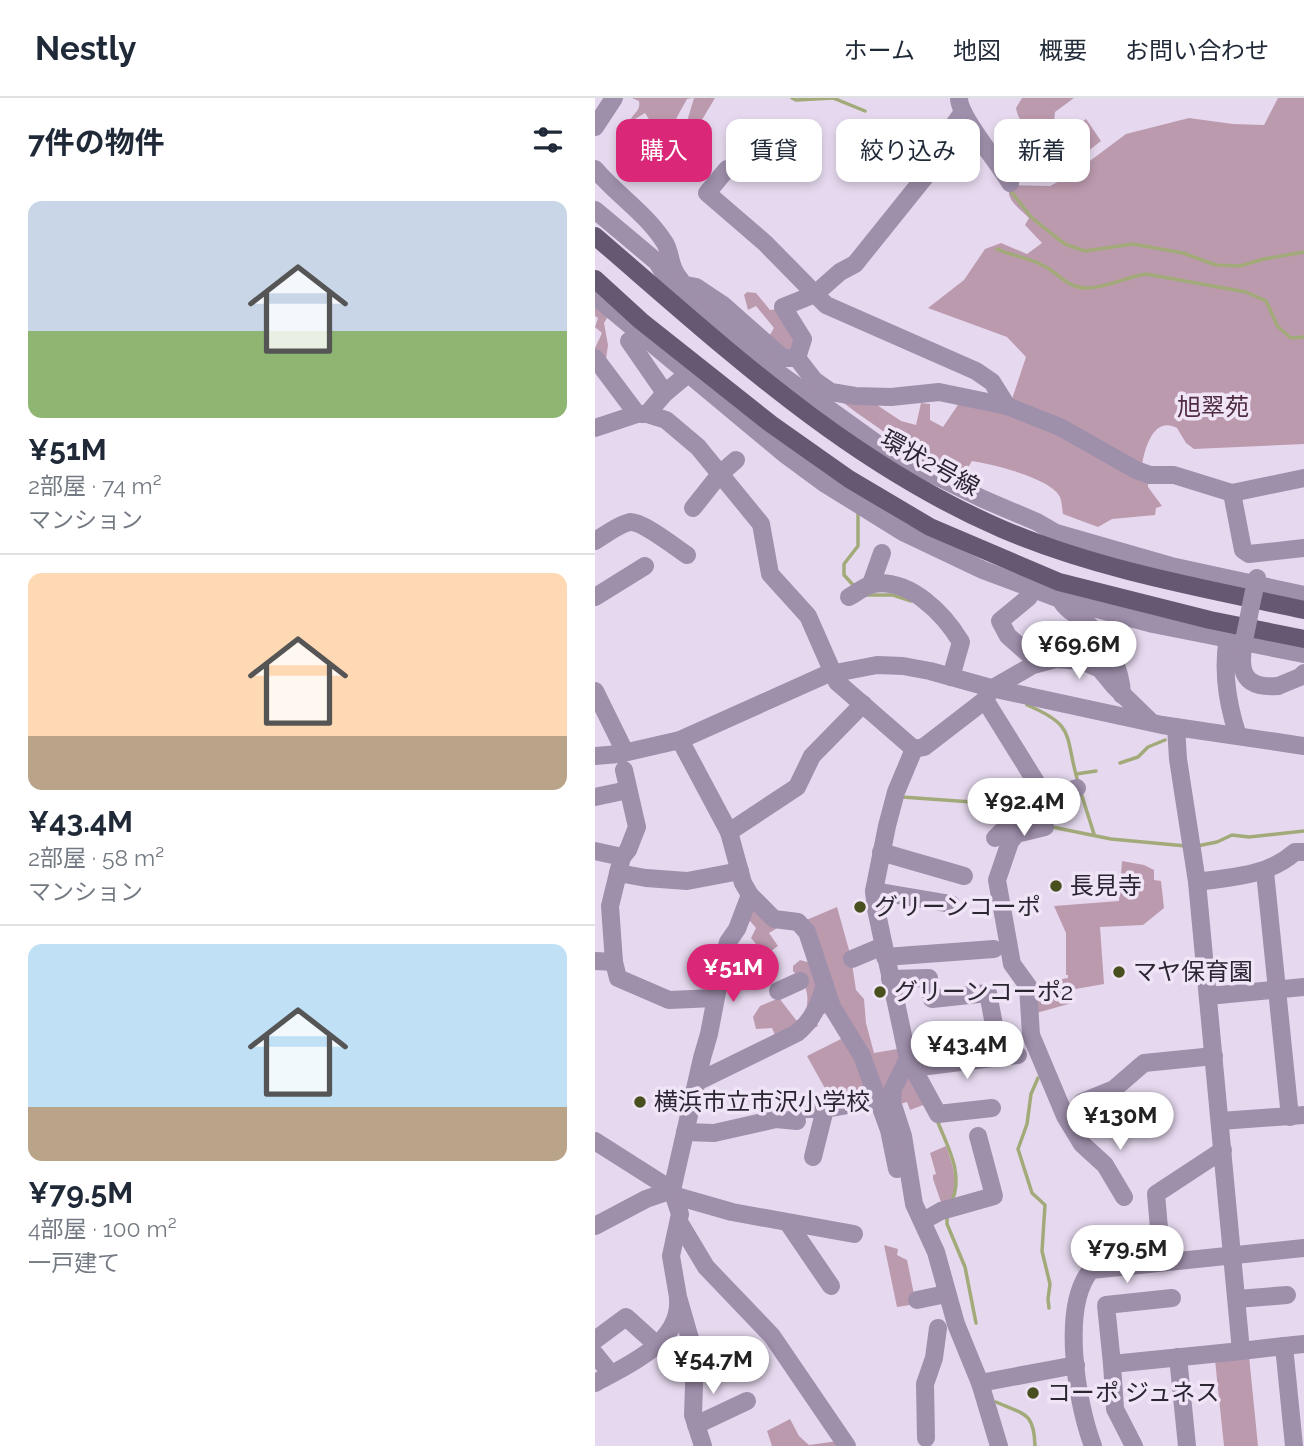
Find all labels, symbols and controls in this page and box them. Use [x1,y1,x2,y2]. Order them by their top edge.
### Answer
text: Nestly [35,29,136,68]
text: ホーム [844,36,915,65]
text: 地図 [953,36,1001,65]
text: 概要 [1039,36,1087,65]
text: お問い合わせ [1125,36,1269,65]
chip: 購入 [616,119,712,182]
chip: 賃貸 [726,119,822,182]
chip: 絞り込み [836,119,980,182]
chip: 新着 [994,119,1090,182]
icon: filters [529,121,567,159]
text: 7件の物件 [28,125,165,160]
icon: home [235,246,361,372]
park label: 旭翠苑 [1177,392,1249,421]
street label: 環状2号線 [876,424,985,502]
text: ¥51M [28,432,107,467]
text: 2部屋 · 74 m² [28,472,162,499]
text: マンション [28,506,143,533]
icon: home [235,618,361,744]
pin: ¥69.6M [1022,622,1136,681]
text: ¥69.6M [1038,630,1120,657]
pin: ¥92.4M [967,778,1081,838]
text: ¥92.4M [983,787,1065,814]
text: ¥43.4M [28,804,133,839]
text: 2部屋 · 58 m² [28,844,164,871]
place label: 長見寺 [1070,871,1142,900]
text: マンション [28,878,143,905]
marker: 長見寺 [1048,878,1064,894]
place label: グリーンコーポ [874,892,1041,921]
marker: グリーンコーポ [852,899,868,915]
pin: ¥51M [692,944,774,1004]
text: ¥51M [703,953,763,980]
place label: マヤ保育園 [1133,957,1253,986]
marker: マヤ保育園 [1111,964,1127,980]
place label: グリーンコーポ2 [894,977,1073,1006]
marker: グリーンコーポ2 [872,984,888,1000]
icon: home [235,989,361,1115]
pin: ¥43.4M [910,1021,1024,1081]
text: ¥43.4M [927,1030,1007,1057]
place label: 横浜市立市沢小学校 [654,1087,870,1116]
pin: ¥130M [1071,1093,1169,1152]
marker: 横浜市立市沢小学校 [632,1094,648,1110]
text: ¥130M [1083,1101,1157,1128]
text: ¥79.5M [28,1175,133,1210]
text: 4部屋 · 100 m² [28,1215,177,1242]
pin: ¥79.5M [1070,1226,1184,1285]
text: ¥79.5M [1087,1234,1167,1261]
text: 一戸建て [28,1249,120,1276]
pin: ¥54.7M [656,1336,770,1396]
text: ¥54.7M [673,1345,753,1372]
place label: コーポ ジュネス [1047,1378,1219,1407]
marker: コーポ ジュネス [1025,1385,1041,1401]

